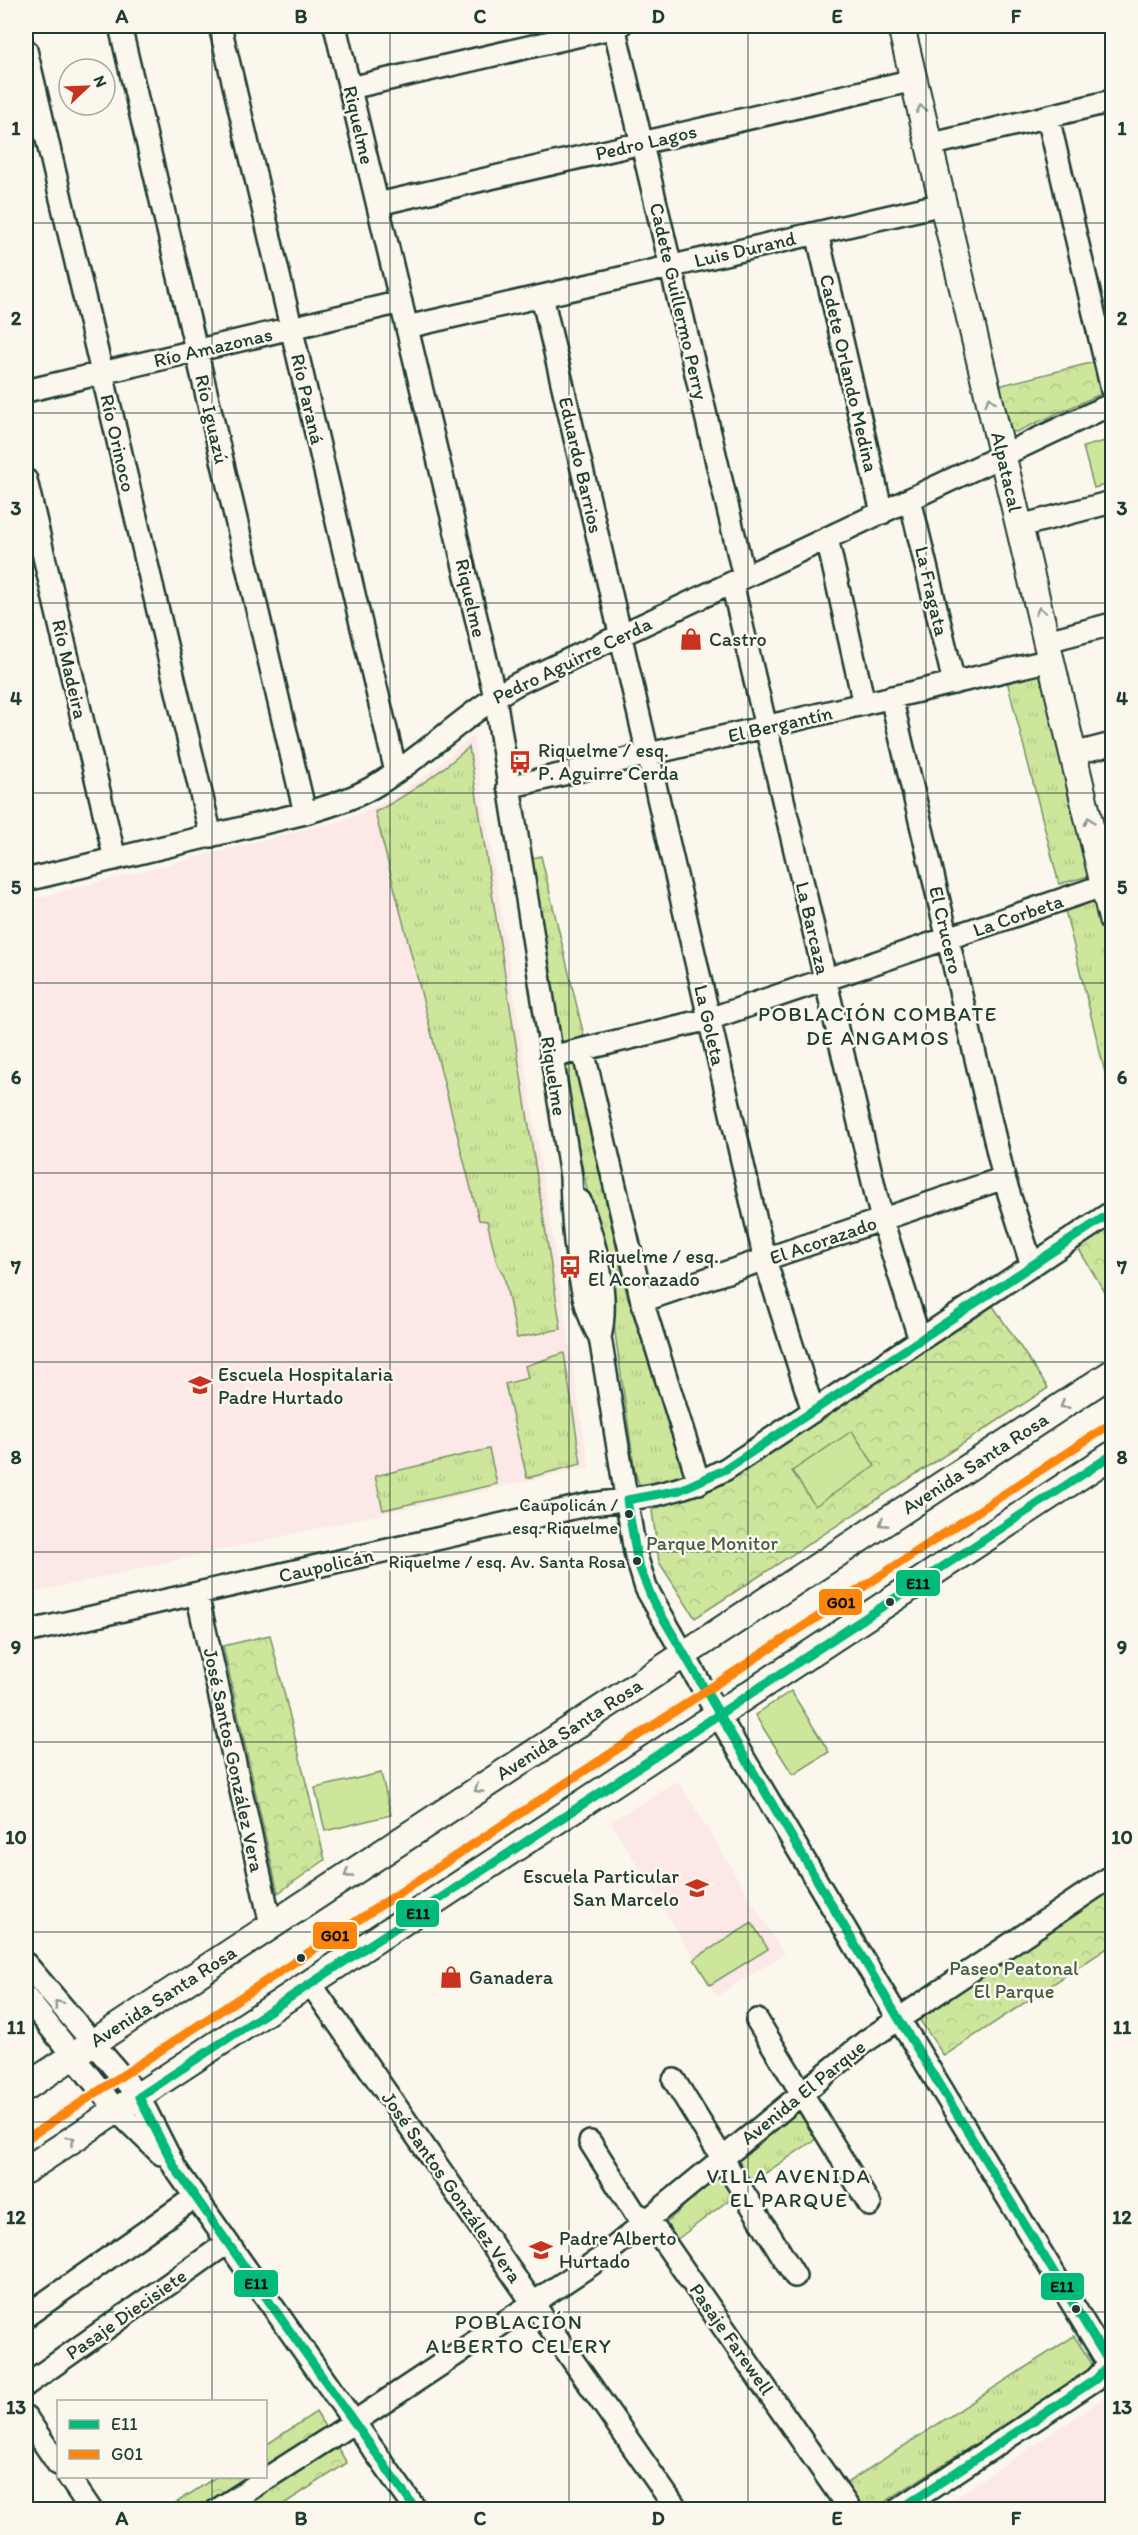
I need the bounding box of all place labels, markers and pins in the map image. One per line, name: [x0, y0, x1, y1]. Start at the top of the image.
shop icon: Castro: [678, 626, 704, 652]
place label: Castro: [709, 627, 767, 651]
place label: Riquelme / esq. P. Aguirre Cerda: [538, 738, 679, 785]
bus stop icon: Riquelme / esq. P. Aguirre Cerda: [507, 749, 533, 775]
place label: Riquelme / esq. El Acorazado: [588, 1244, 719, 1291]
bus stop icon: Riquelme / esq. El Acorazado: [557, 1254, 583, 1280]
place label: Escuela Hospitalaria Padre Hurtado: [218, 1362, 394, 1409]
school or university icon: Escuela Hospitalaria Padre Hurtado: [187, 1372, 213, 1398]
place label: Caupolicán / esq. Riquelme: [512, 1494, 618, 1539]
marker: Caupolicán / esq. Riquelme: [623, 1508, 635, 1520]
place label: Riquelme / esq. Av. Santa Rosa: [389, 1551, 627, 1573]
marker: Riquelme / esq. Av. Santa Rosa: [631, 1555, 643, 1567]
unlabelled marker: [884, 1596, 896, 1608]
place label: Escuela Particular San Marcelo: [523, 1864, 679, 1911]
school or university icon: Escuela Particular San Marcelo: [684, 1875, 710, 1901]
unlabelled marker: [295, 1952, 307, 1964]
shop icon: Ganadera: [438, 1964, 464, 1990]
place label: Ganadera: [469, 1965, 554, 1989]
place label: Padre Alberto Hurtado: [559, 2226, 677, 2273]
school or university icon: Padre Alberto Hurtado: [528, 2237, 554, 2263]
unlabelled marker: [1070, 2303, 1082, 2315]

